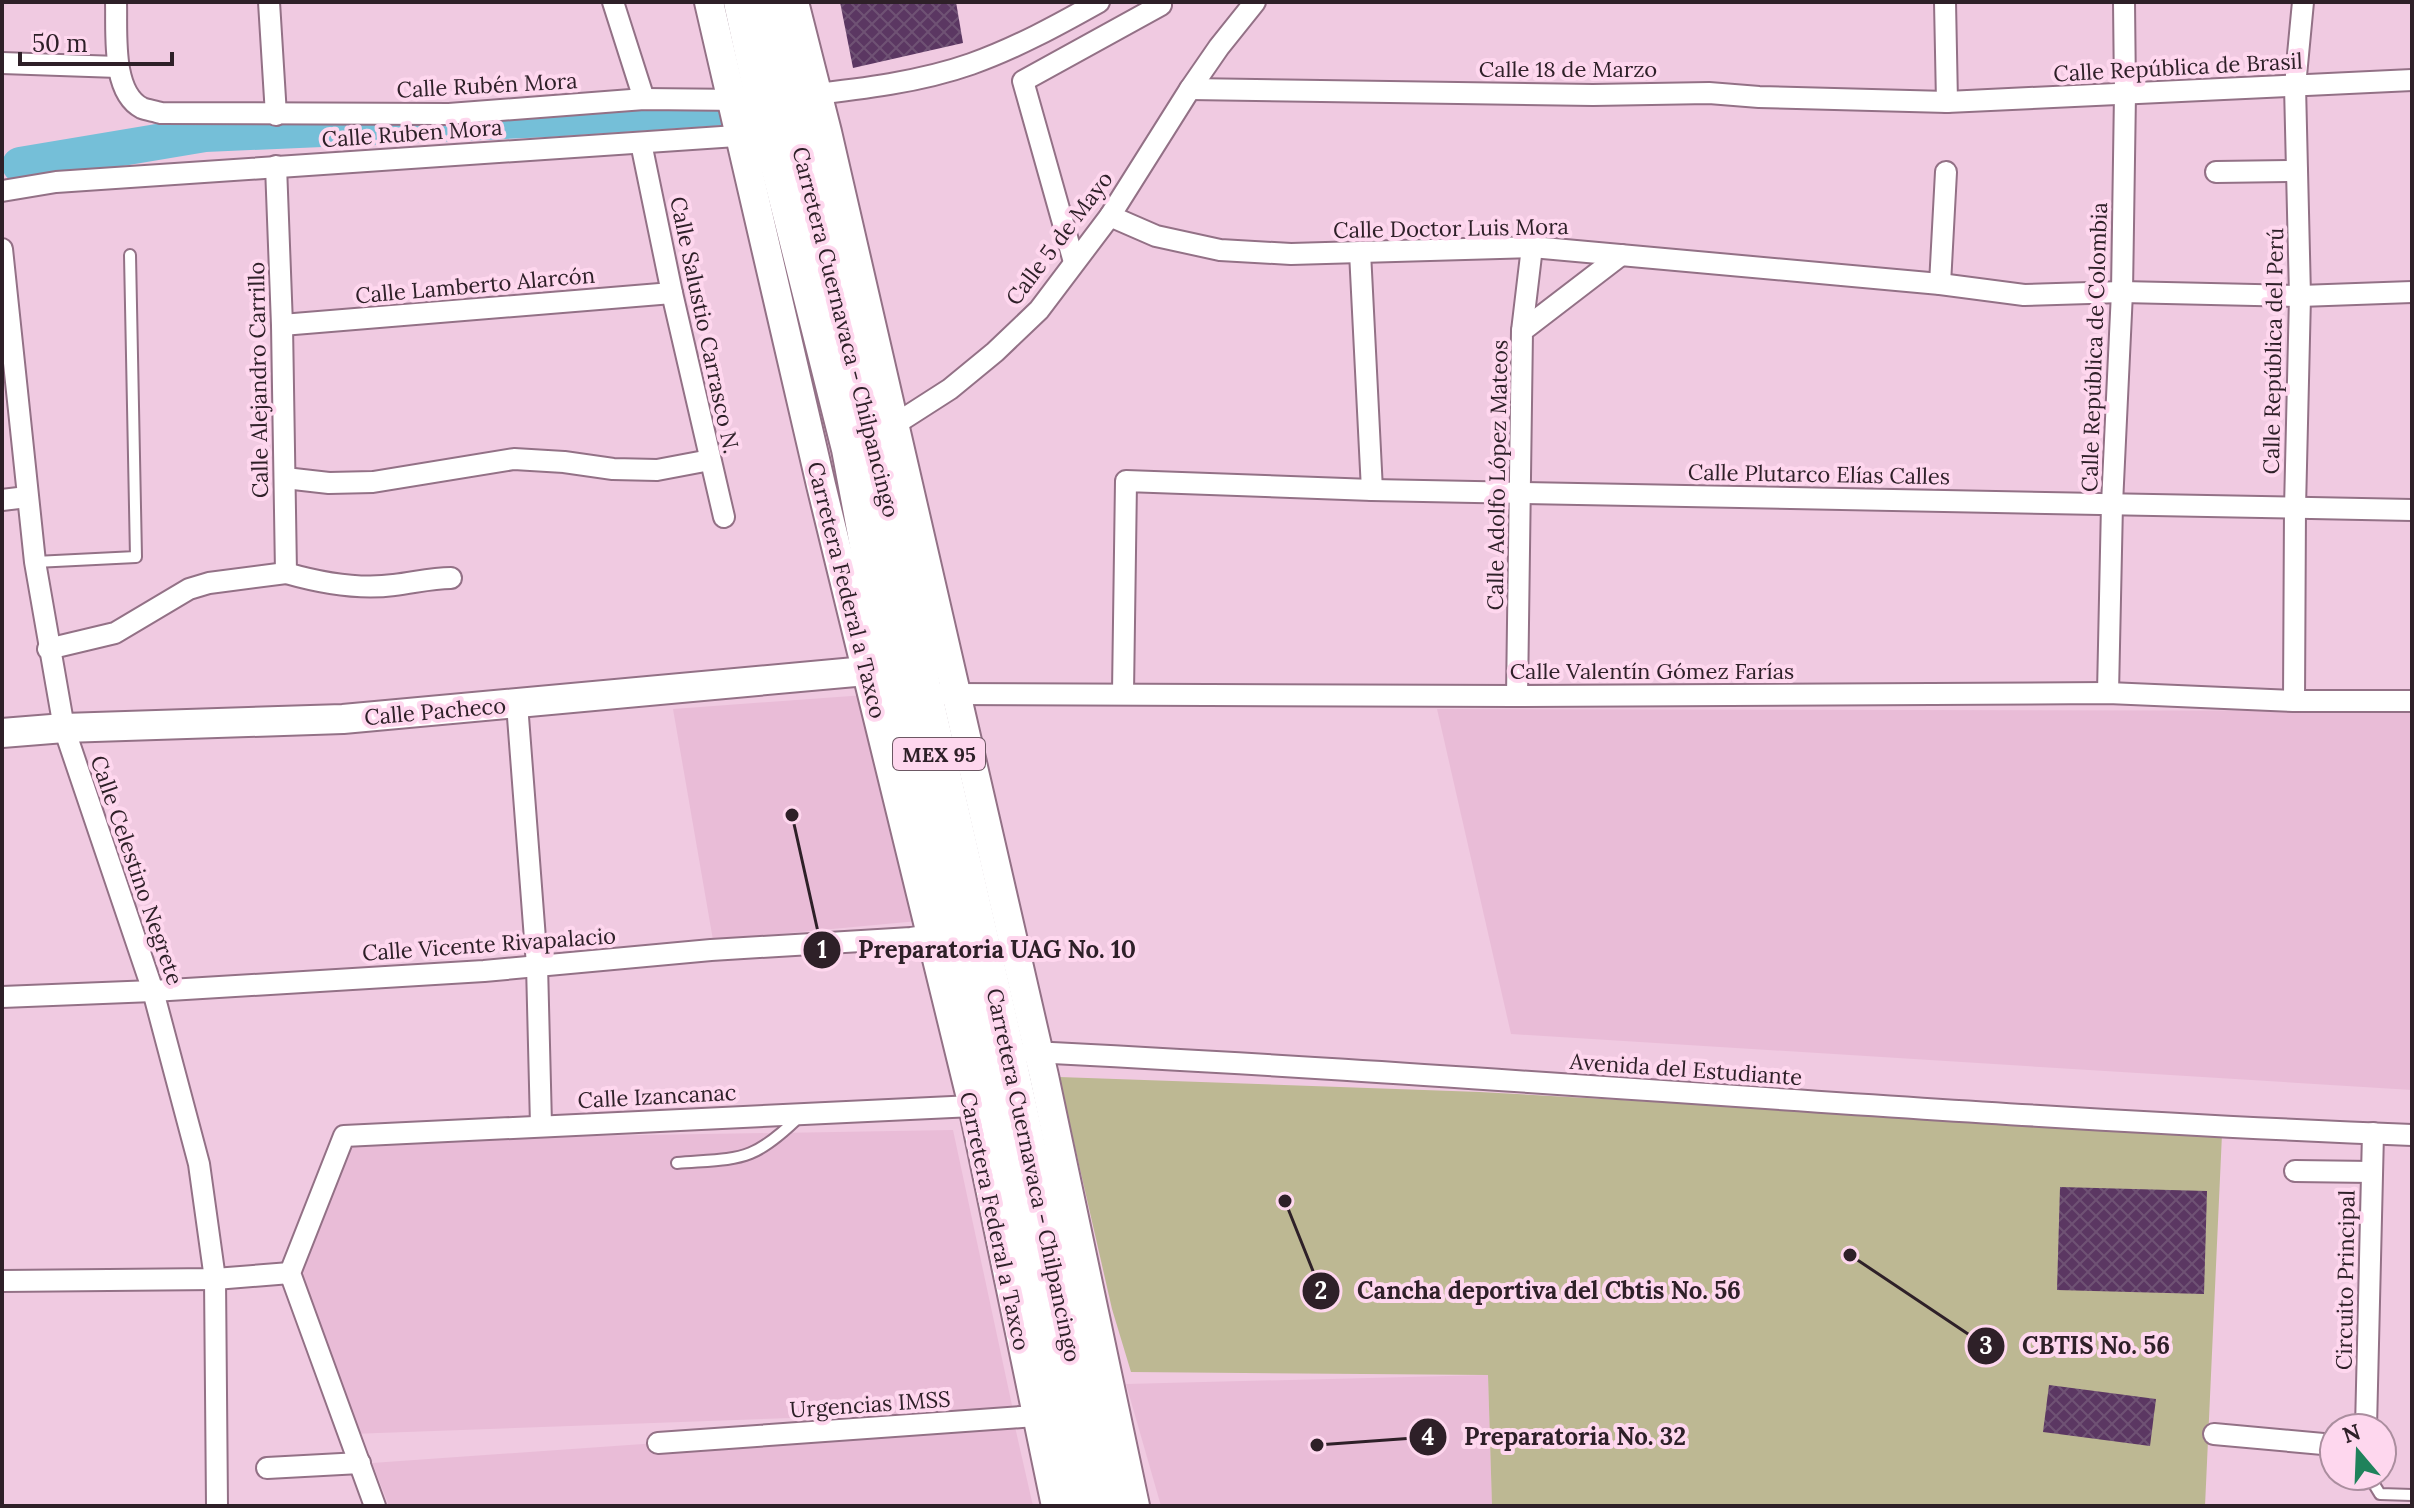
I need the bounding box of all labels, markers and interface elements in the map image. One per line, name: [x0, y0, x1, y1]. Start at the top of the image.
scale bar: [20, 16, 172, 66]
text: 50 m: [32, 28, 88, 59]
street label: Calle República de Brasil: [2053, 46, 2303, 88]
street label: Calle 18 de Marzo: [1479, 55, 1657, 83]
street label: Calle Rubén Mora: [396, 66, 578, 104]
street label: Calle Ruben Mora: [321, 113, 503, 153]
street label: Carretera Cuernavaca - Chilpancingo: [786, 144, 906, 520]
street label: Calle 5 de Mayo: [999, 165, 1119, 311]
street label: Calle Salustio Carrasco N.: [664, 194, 746, 456]
street label: Calle República de Colombia: [2075, 202, 2113, 492]
street label: Calle Doctor Luis Mora: [1333, 212, 1569, 244]
street label: Calle República del Perú: [2257, 227, 2289, 475]
street label: Calle Lamberto Alarcón: [354, 261, 596, 309]
street label: Calle Alejandro Carrillo: [242, 262, 274, 498]
street label: Calle Adolfo López Mateos: [1481, 339, 1513, 611]
street label: Calle Plutarco Elías Calles: [1688, 458, 1950, 490]
street label: Carretera Federal a Taxco: [802, 459, 892, 721]
street label: Calle Valentín Gómez Farías: [1510, 657, 1794, 685]
street label: Calle Pacheco: [363, 691, 507, 731]
road number: MEX 95: [893, 738, 985, 770]
street label: Calle Celestino Negrete: [85, 752, 189, 988]
street label: Calle Vicente Rivapalacio: [361, 921, 617, 967]
callout: Preparatoria UAG No. 10: [802, 926, 1152, 974]
text: 1: [817, 934, 827, 965]
text: Preparatoria UAG No. 10: [858, 934, 1136, 965]
street label: Carretera Cuernavaca - Chilpancingo: [981, 986, 1087, 1364]
street label: Avenida del Estudiante: [1568, 1047, 1803, 1091]
street label: Calle Izancanac: [577, 1078, 737, 1114]
street label: Carretera Federal a Taxco: [954, 1089, 1036, 1353]
street label: Circuito Principal: [2329, 1190, 2361, 1370]
callout: Cancha deportiva del Cbtis No. 56: [1301, 1267, 1757, 1315]
text: 2: [1315, 1275, 1327, 1306]
text: Cancha deportiva del Cbtis No. 56: [1357, 1275, 1741, 1306]
callout: CBTIS No. 56: [1966, 1322, 2186, 1370]
text: 3: [1979, 1330, 1993, 1361]
text: CBTIS No. 56: [2022, 1330, 2170, 1361]
street label: Urgencias IMSS: [789, 1384, 951, 1424]
north arrow: [2318, 1412, 2398, 1492]
callout: Preparatoria No. 32: [1408, 1413, 1702, 1461]
text: N: [2339, 1417, 2364, 1449]
text: 4: [1421, 1421, 1435, 1452]
text: Preparatoria No. 32: [1464, 1421, 1686, 1452]

